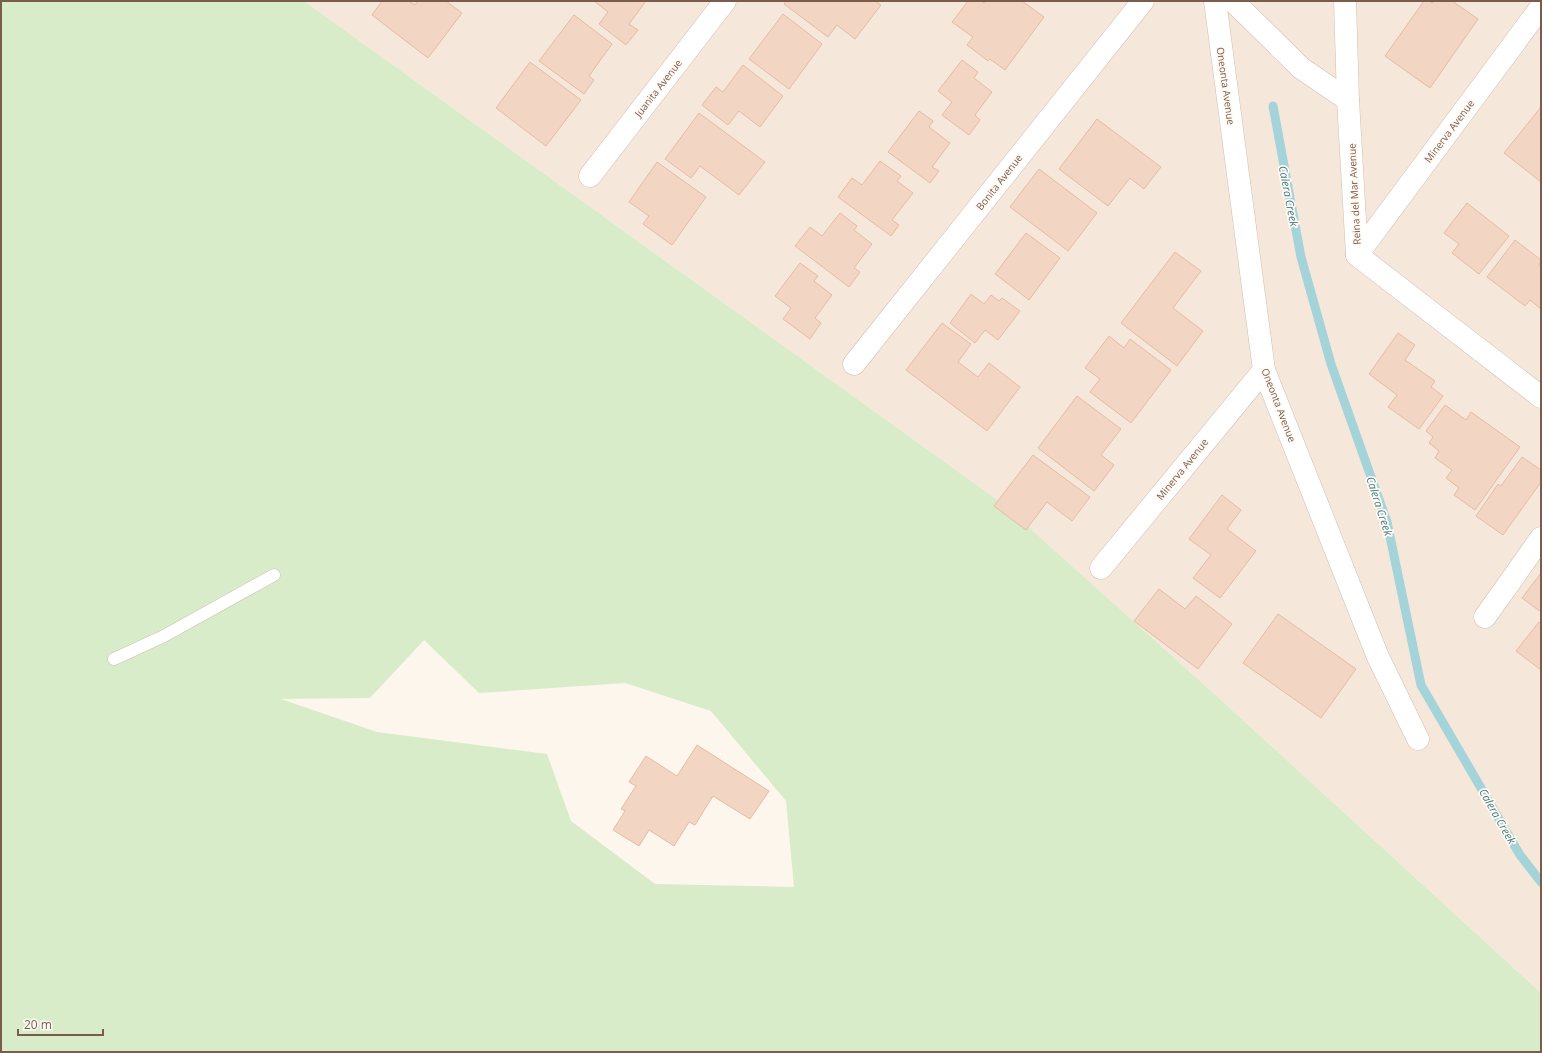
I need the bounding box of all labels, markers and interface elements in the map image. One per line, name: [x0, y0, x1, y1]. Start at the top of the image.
street label: Oneonta Avenue: [1214, 46, 1238, 126]
street label: Juanita Avenue: [630, 56, 685, 121]
street label: Minerva Avenue: [1421, 96, 1477, 165]
street label: Reina del Mar Avenue: [1344, 143, 1364, 245]
street label: Bonita Avenue: [973, 151, 1026, 213]
water label: Calera Creek: [1276, 164, 1302, 228]
street label: Oneonta Avenue: [1258, 366, 1300, 444]
street label: Minerva Avenue: [1153, 435, 1211, 503]
water label: Calera Creek: [1363, 474, 1397, 538]
water label: Calera Creek: [1476, 786, 1520, 847]
scale bar: [18, 1011, 103, 1037]
text: 20 m: [24, 1016, 52, 1033]

